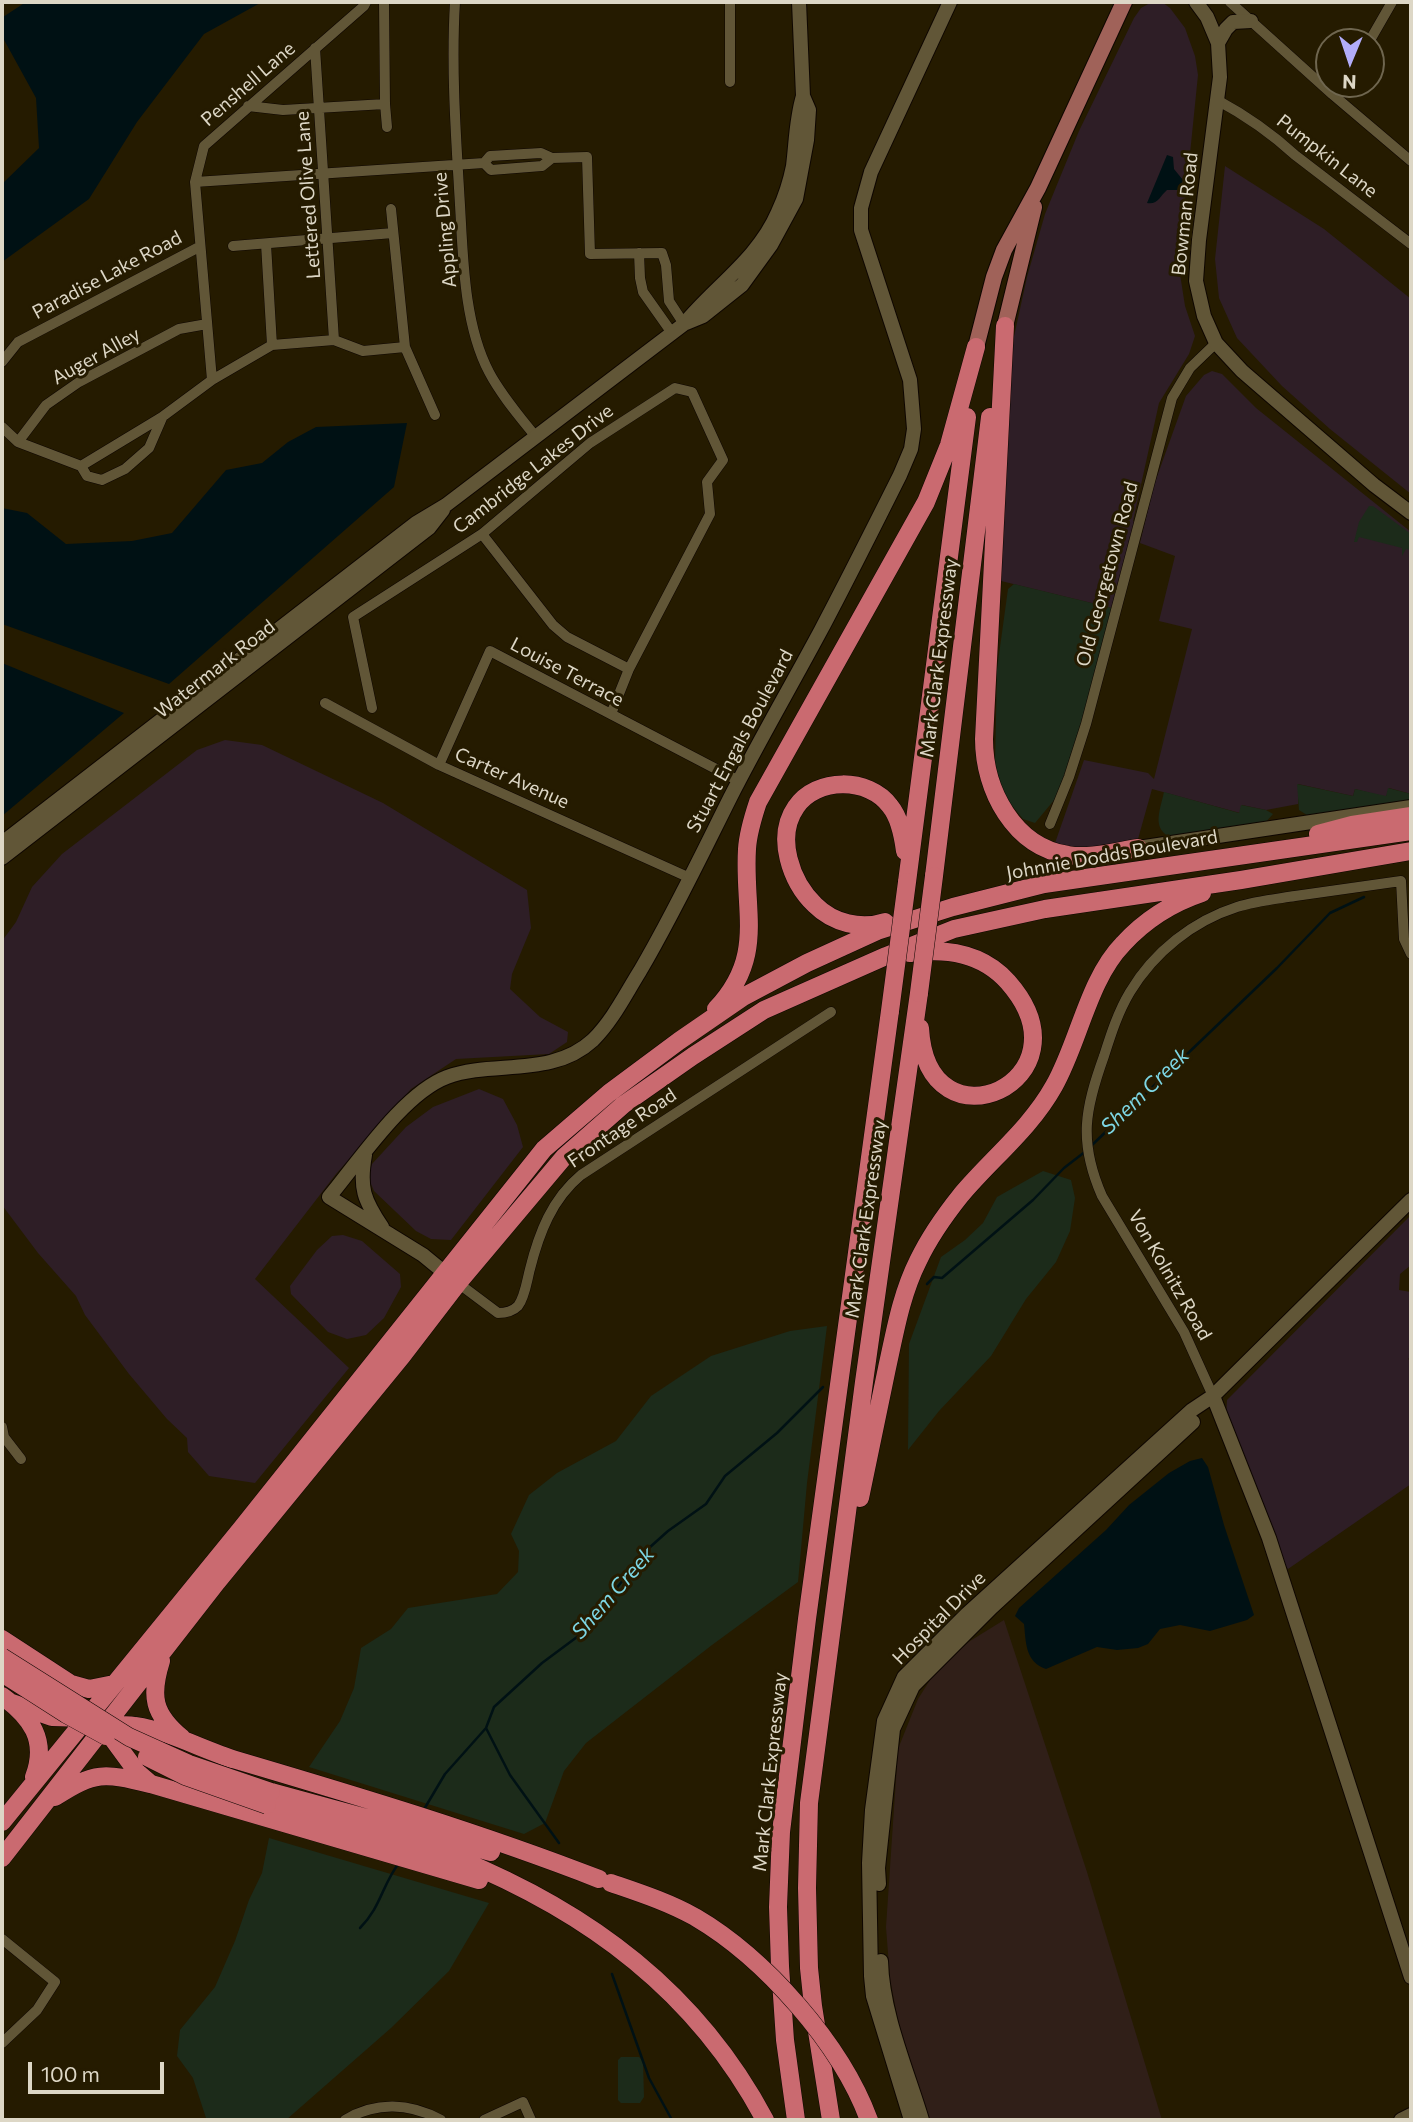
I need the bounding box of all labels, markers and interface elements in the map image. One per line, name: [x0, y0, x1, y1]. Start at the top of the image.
north arrow: [1315, 28, 1385, 98]
street label: Penshell Lane: [196, 37, 300, 131]
text: N: [1342, 71, 1357, 94]
street label: Lettered Olive Lane: [291, 110, 325, 280]
street label: Pumpkin Lane: [1272, 110, 1382, 202]
street label: Bowman Road: [1167, 151, 1203, 277]
street label: Appling Drive: [429, 171, 461, 289]
street label: Paradise Lake Road: [28, 226, 186, 324]
street label: Auger Alley: [48, 322, 144, 390]
street label: Cambridge Lakes Drive: [448, 399, 618, 539]
street label: Old Georgetown Road: [1071, 479, 1143, 669]
street label: Mark Clark Expressway: [915, 557, 963, 759]
street label: Watermark Road: [150, 615, 280, 723]
street label: Louise Terrace: [506, 633, 628, 711]
street label: Stuart Engals Boulevard: [682, 645, 798, 837]
street label: Carter Avenue: [451, 743, 573, 813]
street label: Johnnie Dodds Boulevard: [1005, 825, 1219, 885]
water label: Shem Creek: [1095, 1042, 1195, 1140]
street label: Frontage Road: [563, 1083, 681, 1173]
street label: Mark Clark Expressway: [841, 1118, 891, 1320]
street label: Von Kolnitz Road: [1123, 1206, 1217, 1344]
water label: Shem Creek: [566, 1542, 660, 1644]
street label: Hospital Drive: [888, 1567, 990, 1669]
street label: Mark Clark Expressway: [748, 1671, 792, 1873]
scale bar: [32, 2048, 168, 2092]
text: 100 m: [41, 2061, 100, 2086]

